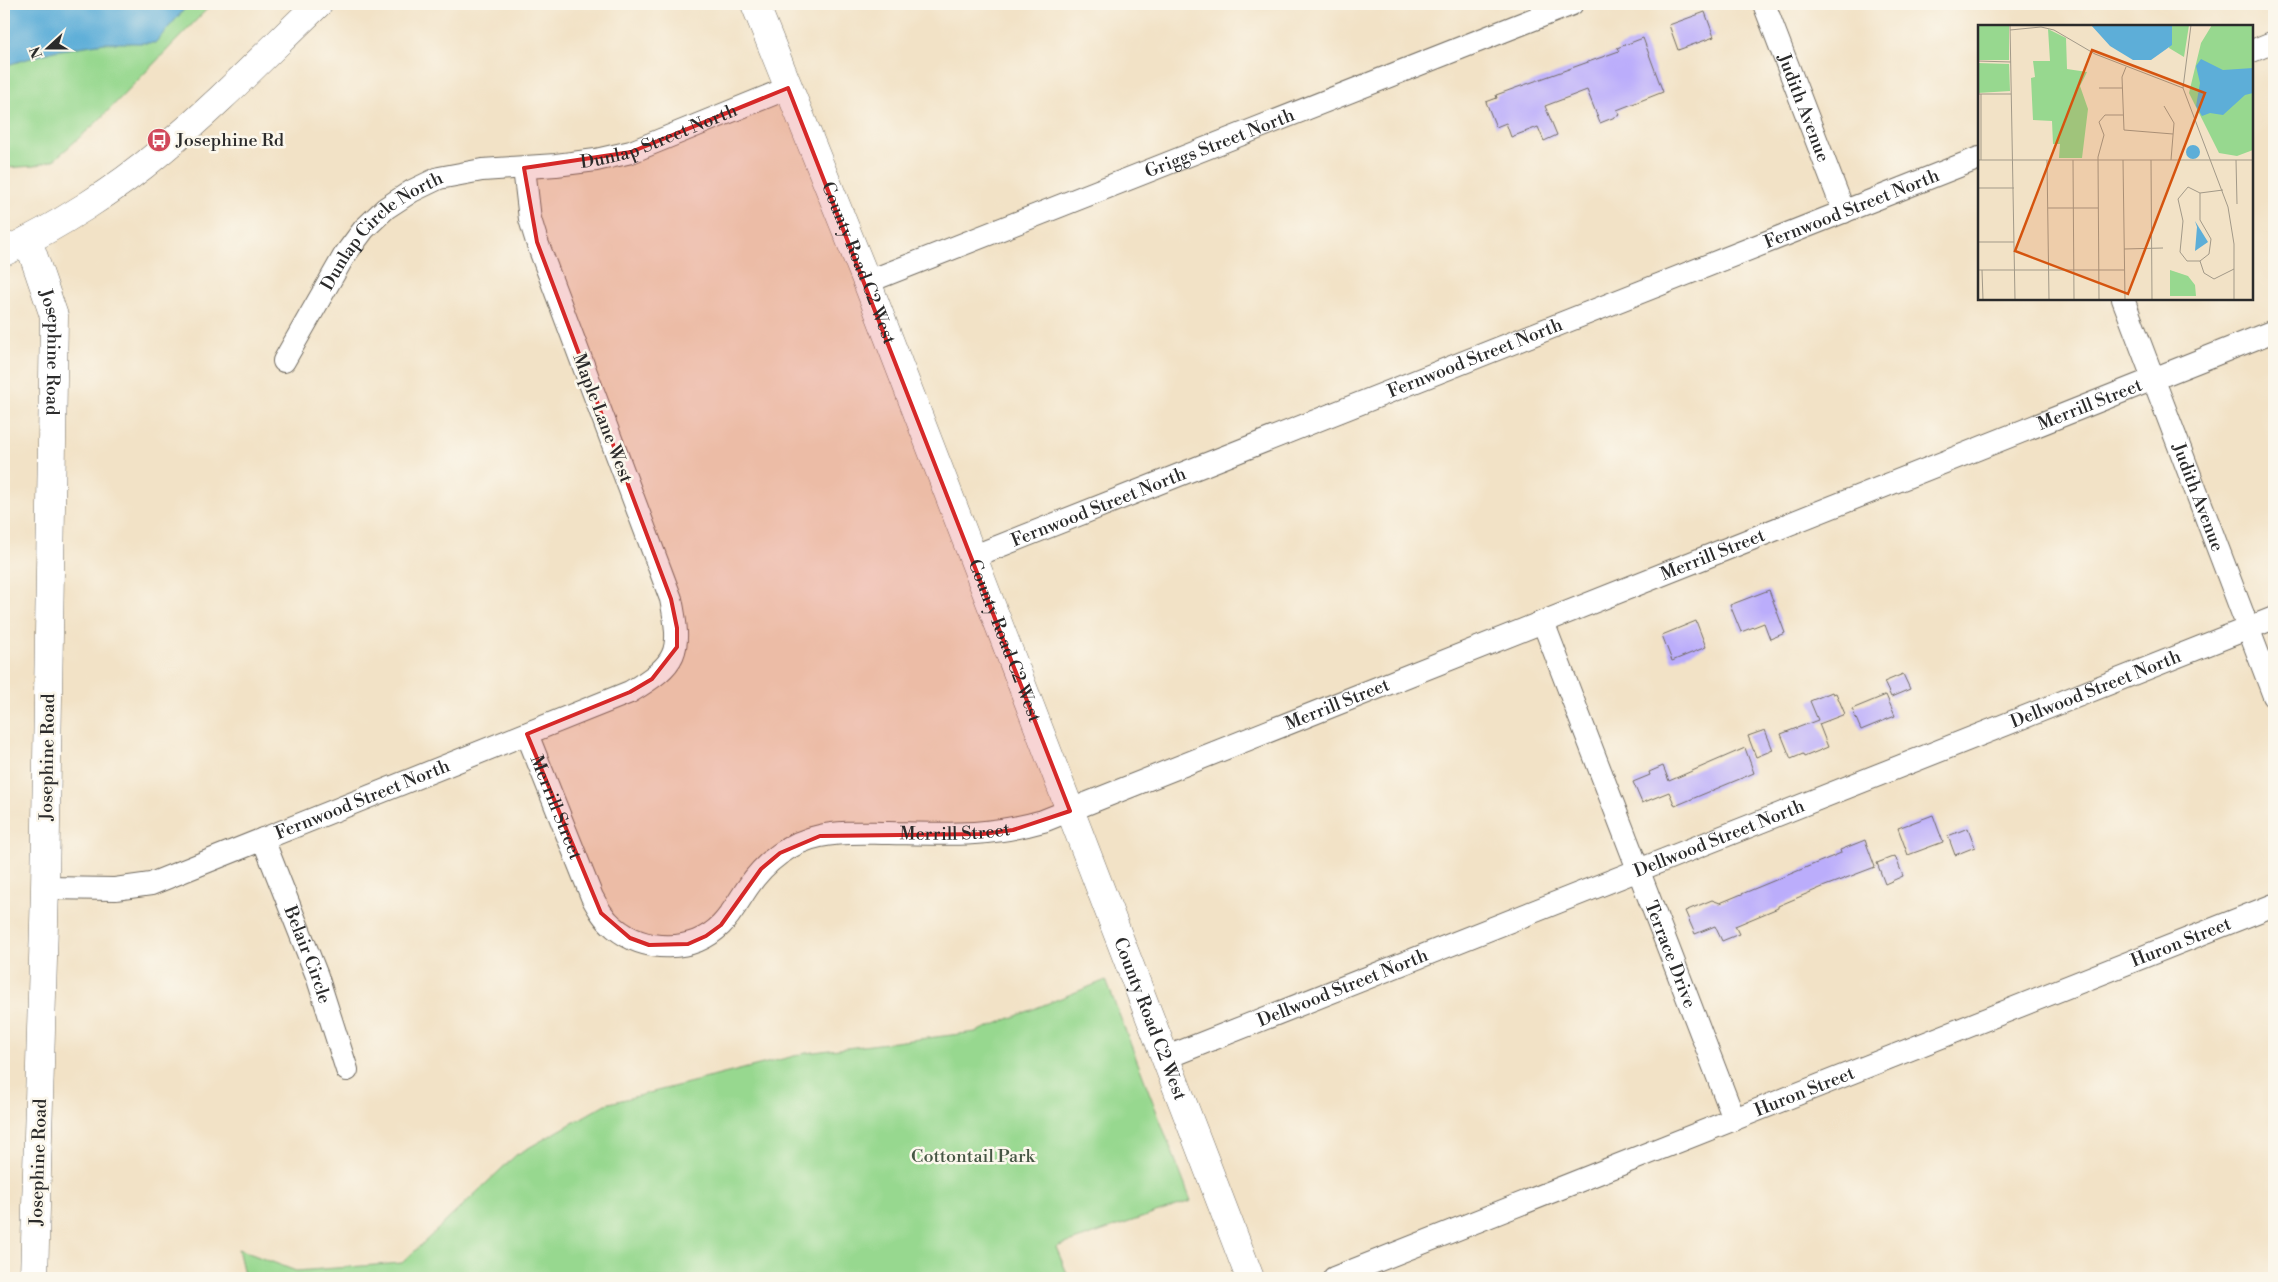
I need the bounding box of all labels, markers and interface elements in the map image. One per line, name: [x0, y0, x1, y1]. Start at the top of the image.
north arrow: [22, 22, 72, 72]
inset map: [1978, 25, 2253, 300]
text: N: [26, 44, 47, 61]
street label: Judith Avenue: [1772, 49, 1835, 165]
street label: Dunlap Street North: [579, 99, 741, 174]
street label: Griggs Street North: [1141, 103, 1298, 183]
bus stop icon: Josephine Rd: [146, 127, 172, 153]
place label: Josephine Rd: [175, 129, 285, 152]
street label: Fernwood Street North: [1761, 164, 1943, 254]
street label: Dunlap Circle North: [316, 167, 447, 295]
street label: County Road C2 West: [816, 179, 901, 348]
street label: Josephine Road: [33, 285, 65, 416]
street label: Fernwood Street North: [1384, 313, 1566, 403]
street label: Maple Lane West: [567, 350, 638, 487]
street label: Merrill Street: [2034, 373, 2146, 436]
street label: Judith Avenue: [2166, 439, 2229, 555]
street label: Fernwood Street North: [1008, 462, 1190, 552]
street label: Merrill Street: [1657, 524, 1769, 586]
street label: County Road C2 West: [963, 556, 1046, 726]
street label: Dellwood Street North: [2007, 645, 2185, 734]
street label: Merrill Street: [1282, 673, 1394, 735]
street label: Josephine Road: [35, 692, 60, 822]
street label: Merrill Street: [525, 752, 587, 864]
street label: Fernwood Street North: [272, 754, 454, 845]
street label: Dellwood Street North: [1630, 794, 1808, 883]
street label: Merrill Street: [899, 818, 1012, 846]
street label: Terrace Drive: [1639, 898, 1701, 1011]
street label: Belair Circle: [278, 902, 336, 1007]
street label: Huron Street: [2128, 912, 2235, 973]
street label: County Road C2 West: [1108, 934, 1192, 1104]
street label: Dellwood Street North: [1254, 944, 1432, 1032]
street label: Huron Street: [1751, 1061, 1858, 1122]
street label: Josephine Road: [25, 1097, 52, 1227]
park label: Cottontail Park: [911, 1145, 1037, 1168]

